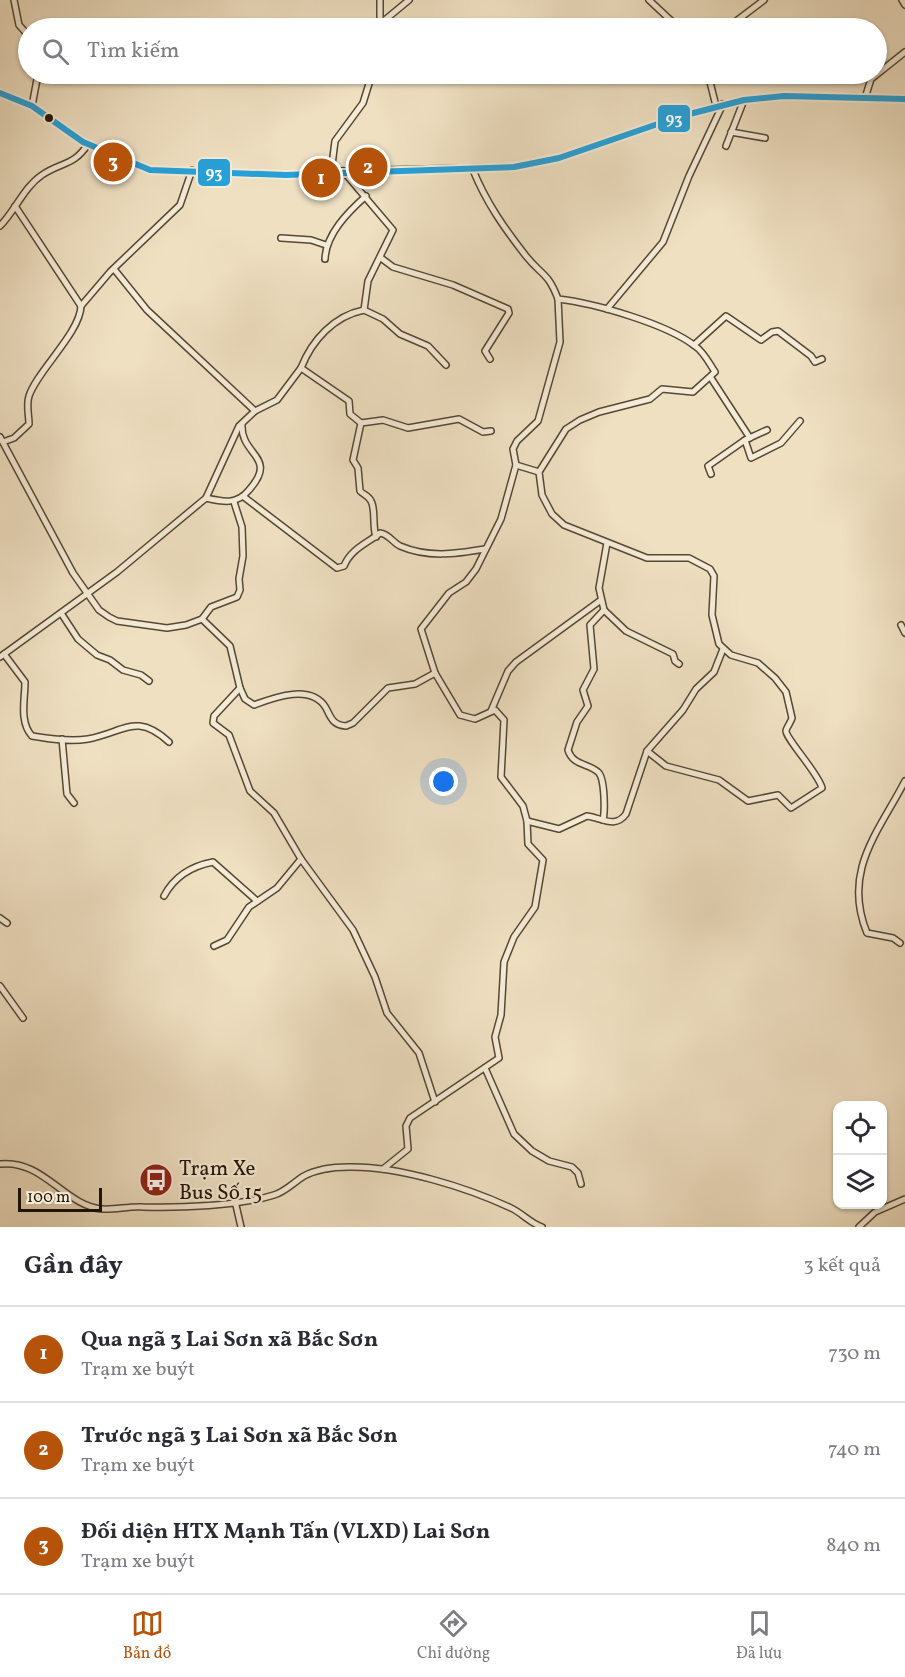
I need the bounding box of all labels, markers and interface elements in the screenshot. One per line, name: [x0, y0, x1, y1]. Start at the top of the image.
search box: [18, 18, 887, 84]
icon: search: [39, 35, 72, 68]
text: Tìm kiếm: [87, 36, 180, 67]
line badge: 93: [657, 104, 691, 133]
text: 93: [666, 109, 682, 131]
unlabelled marker: [43, 112, 55, 124]
pin: 3: [94, 140, 132, 184]
pin: 2: [348, 144, 388, 190]
pin: 1: [302, 156, 340, 201]
line badge: 93: [197, 158, 231, 187]
text: 93: [206, 163, 222, 185]
your location: [429, 767, 458, 796]
map controls: [833, 1101, 887, 1209]
button: locate: [833, 1101, 887, 1155]
place label: Trạm Xe Bus Số 15: [179, 1155, 262, 1208]
button: layers: [833, 1155, 887, 1209]
bus stop icon: Trạm Xe Bus Số 15: [138, 1162, 174, 1198]
scale bar: [18, 1185, 102, 1212]
text: 100 m: [27, 1187, 70, 1209]
text: Gần đây: [24, 1248, 123, 1284]
text: 3 kết quả: [803, 1252, 881, 1280]
text: Qua ngã 3 Lai Sơn xã Bắc Sơn: [81, 1325, 378, 1356]
text: 1: [39, 1340, 48, 1368]
text: 730 m: [828, 1340, 881, 1368]
text: Trạm xe buýt: [81, 1356, 195, 1384]
text: Trước ngã 3 Lai Sơn xã Bắc Sơn: [81, 1421, 398, 1452]
text: 2: [38, 1436, 49, 1464]
text: 740 m: [828, 1436, 881, 1464]
text: Trạm xe buýt: [81, 1452, 195, 1480]
text: Đối diện HTX Mạnh Tấn (VLXD) Lai Sơn: [81, 1517, 490, 1548]
text: 3: [38, 1532, 49, 1560]
text: 840 m: [826, 1532, 881, 1560]
text: Trạm xe buýt: [81, 1548, 195, 1576]
tab: Bản đồ: [123, 1607, 171, 1665]
tab: Chỉ đường: [417, 1607, 490, 1665]
tab: Đã lưu: [736, 1607, 782, 1665]

